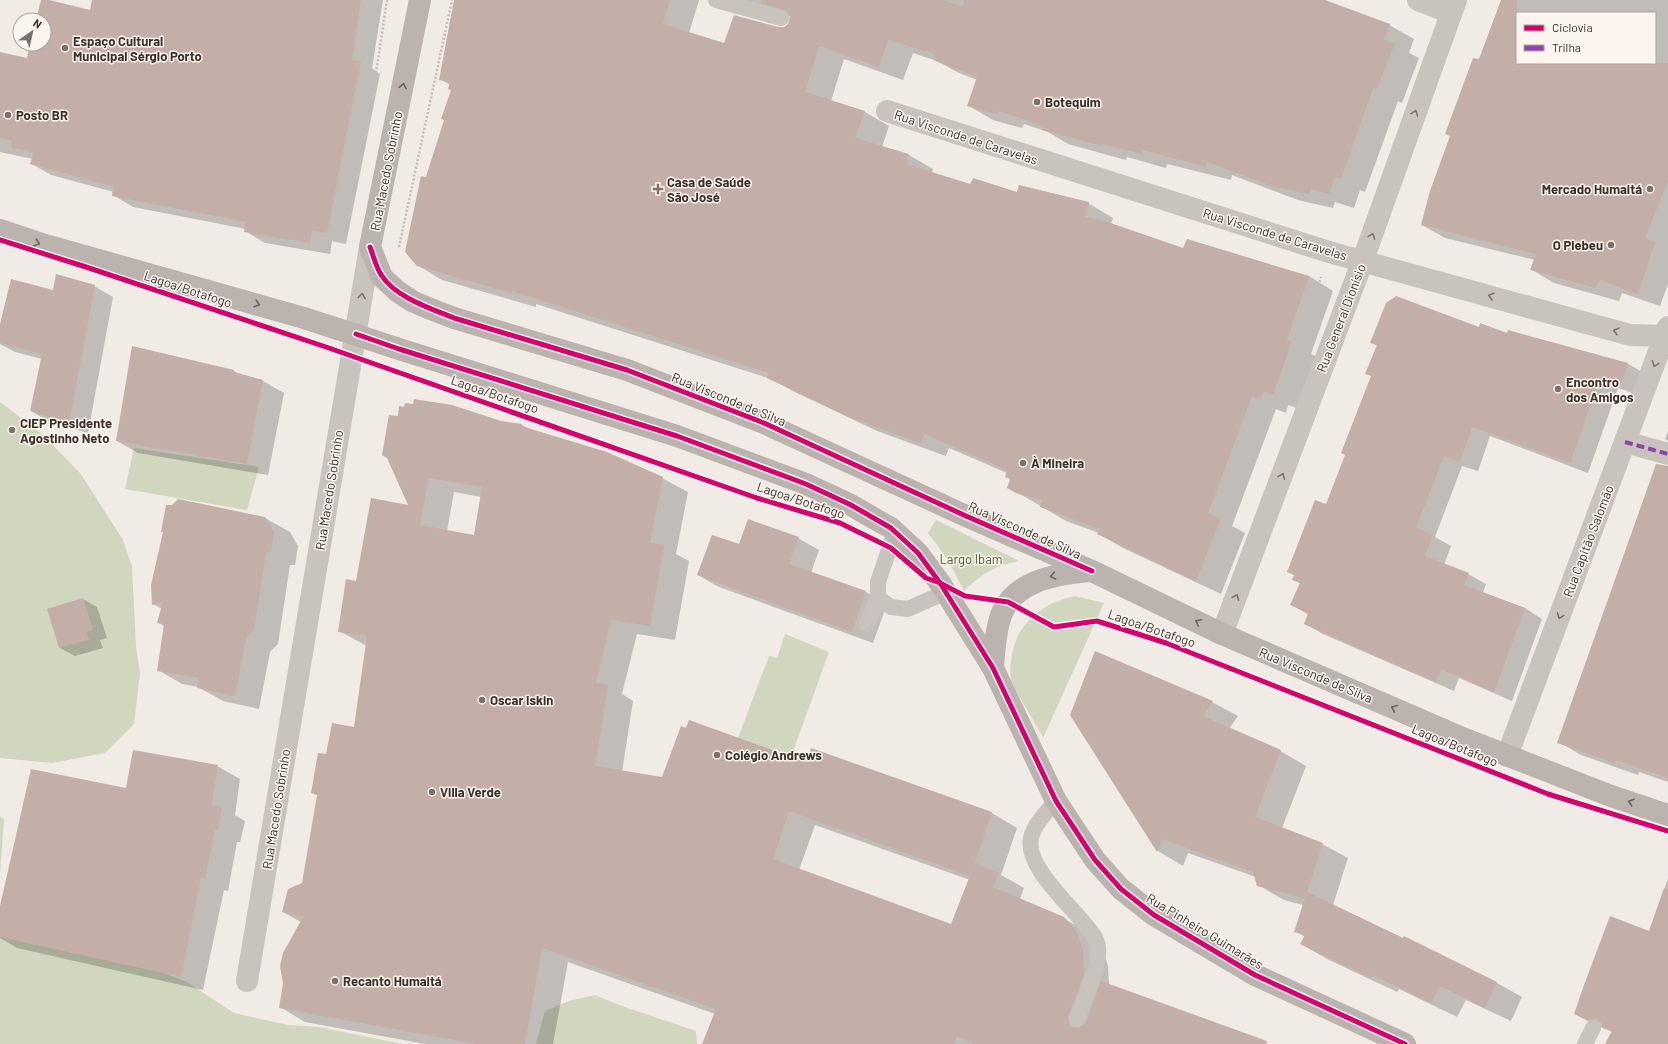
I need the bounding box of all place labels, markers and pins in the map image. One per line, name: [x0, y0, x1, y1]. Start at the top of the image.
place label: Espaço Cultural Municipal Sérgio Porto: [73, 33, 202, 64]
marker: Espaço Cultural Municipal Sérgio Porto: [60, 43, 70, 53]
place label: Botequim: [1045, 94, 1101, 110]
marker: Botequim: [1032, 97, 1042, 107]
place label: Posto BR: [16, 107, 68, 123]
marker: Posto BR: [3, 110, 13, 120]
place label: Casa de Saúde São José: [667, 174, 751, 205]
place label: Mercado Humaitá: [1542, 181, 1642, 197]
marker: Casa de Saúde São José: [652, 183, 664, 195]
marker: Mercado Humaitá: [1645, 184, 1655, 194]
place label: O Plebeu: [1553, 237, 1603, 253]
marker: O Plebeu: [1606, 240, 1616, 250]
place label: Encontro dos Amigos: [1566, 374, 1634, 405]
marker: Encontro dos Amigos: [1553, 384, 1563, 394]
place label: CIEP Presidente Agostinho Neto: [20, 415, 112, 446]
marker: CIEP Presidente Agostinho Neto: [7, 425, 17, 435]
place label: À Mineira: [1031, 455, 1084, 471]
marker: À Mineira: [1018, 458, 1028, 468]
place label: Oscar Iskin: [490, 692, 553, 708]
marker: Oscar Iskin: [477, 695, 487, 705]
place label: Colégio Andrews: [725, 747, 822, 763]
marker: Colégio Andrews: [712, 750, 722, 760]
place label: Villa Verde: [440, 784, 501, 800]
marker: Villa Verde: [427, 787, 437, 797]
place label: Recanto Humaitá: [343, 973, 442, 989]
marker: Recanto Humaitá: [330, 976, 340, 986]

